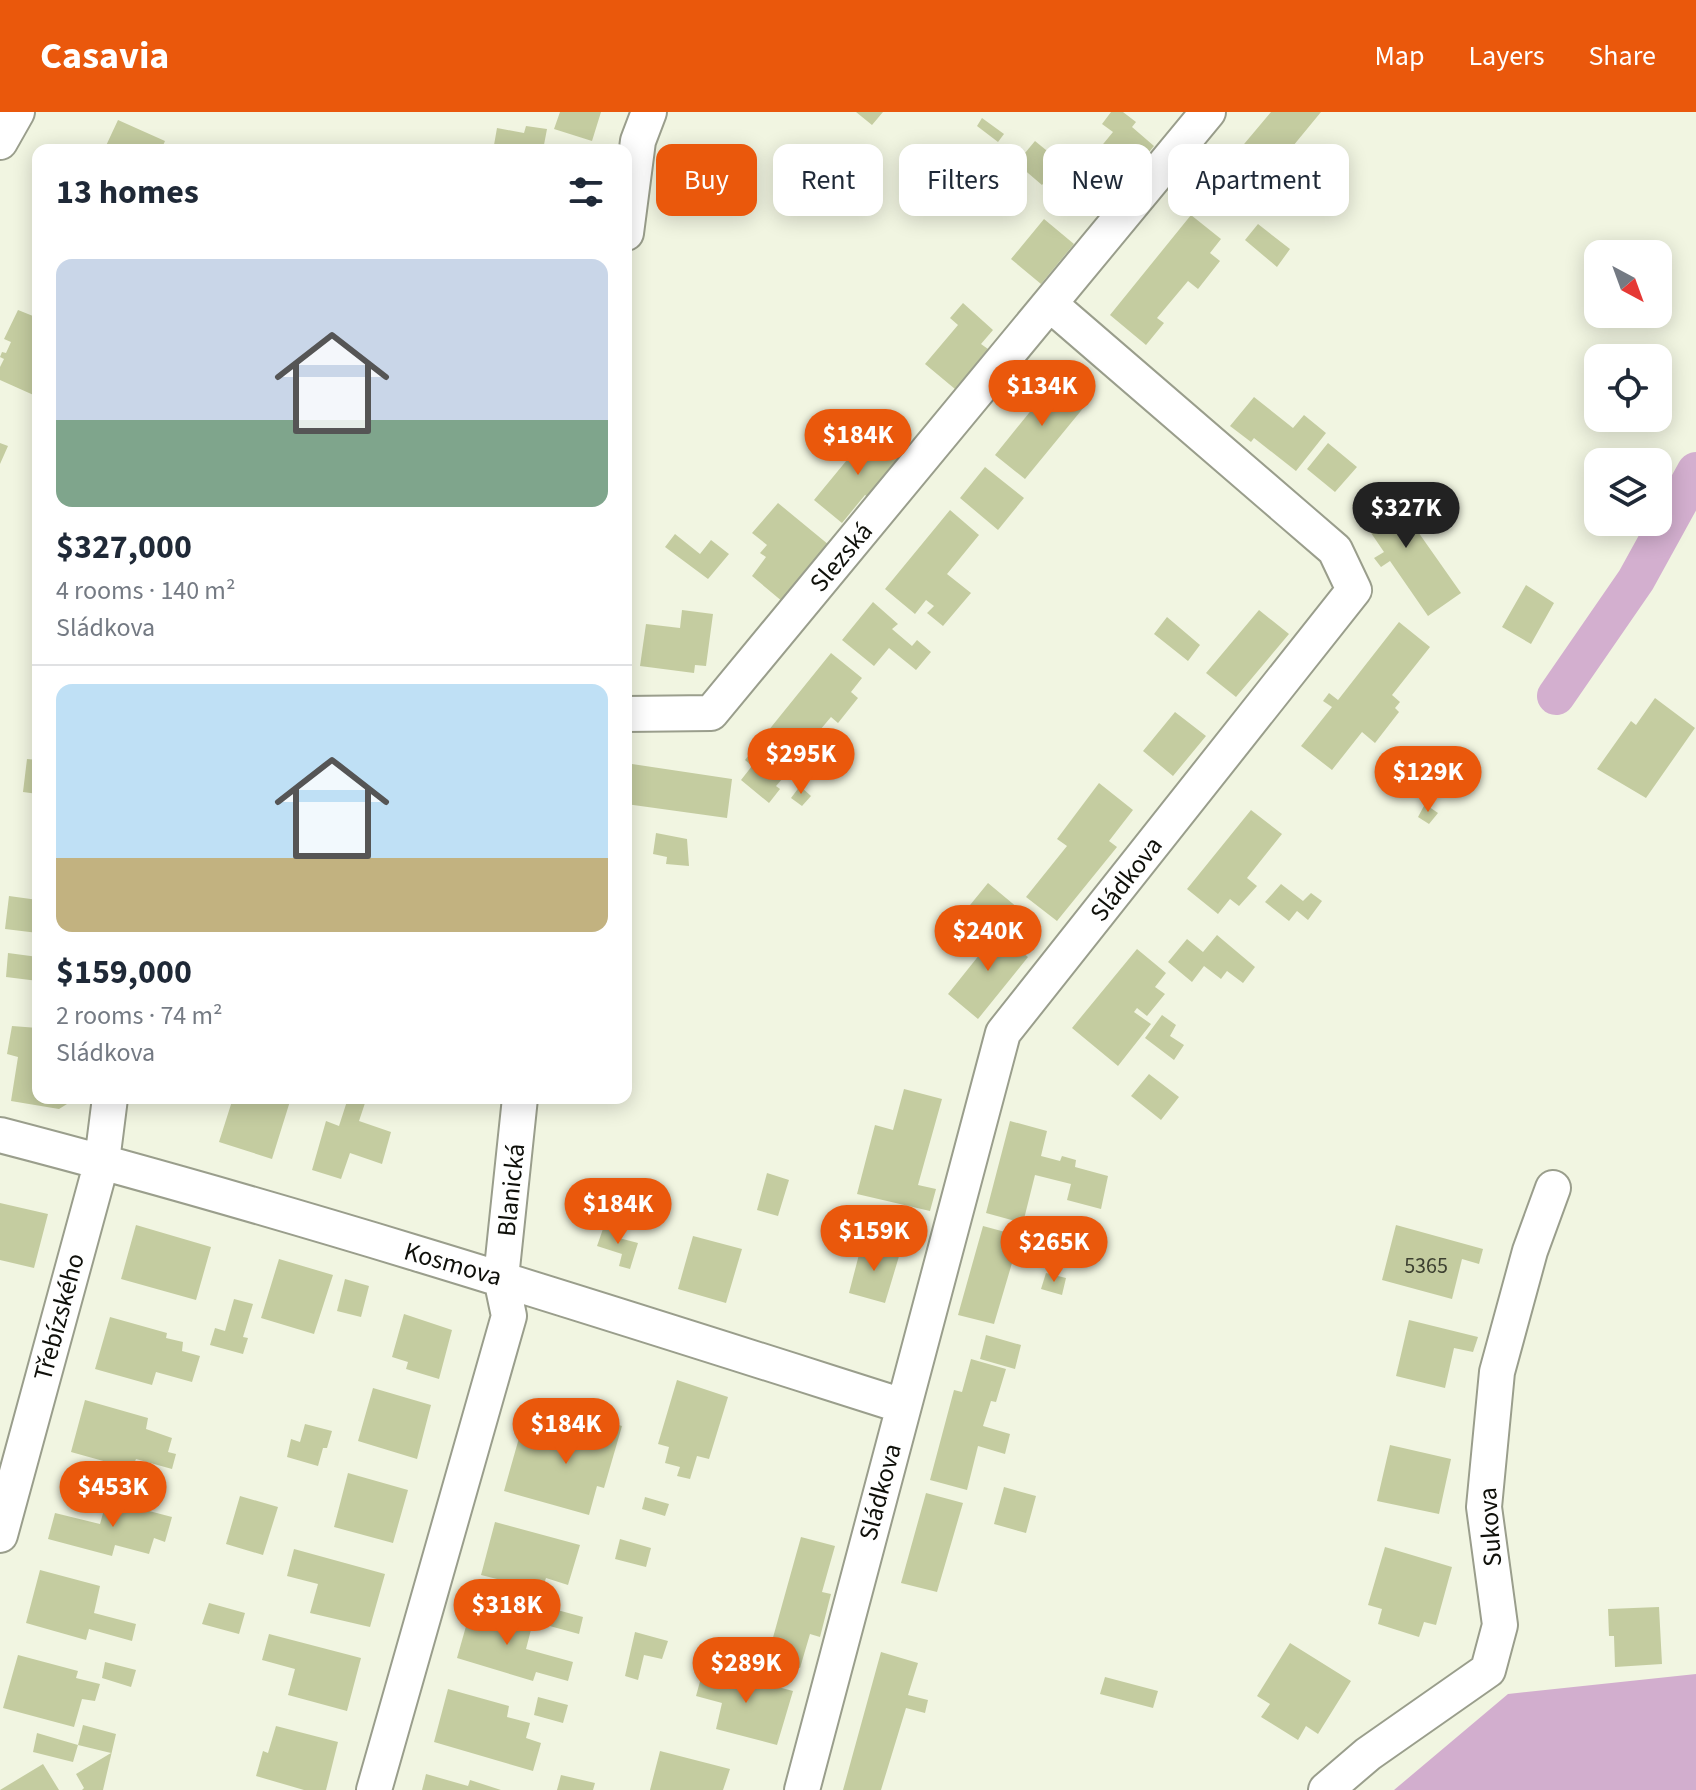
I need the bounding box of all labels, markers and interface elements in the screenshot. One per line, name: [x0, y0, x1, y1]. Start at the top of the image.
text: Casavia: [40, 29, 169, 83]
text: Map: [1374, 36, 1424, 76]
text: Layers: [1468, 36, 1544, 76]
text: Share: [1588, 36, 1656, 76]
chip: Buy: [656, 144, 757, 216]
chip: Rent: [773, 144, 883, 216]
chip: Filters: [899, 144, 1027, 216]
chip: New: [1043, 144, 1152, 216]
chip: Apartment: [1168, 144, 1349, 216]
text: 13 homes: [56, 168, 199, 217]
icon: filters: [564, 170, 608, 214]
north arrow: [1584, 240, 1672, 328]
map controls: [1584, 240, 1672, 536]
icon: home: [260, 311, 404, 455]
button: locate: [1584, 344, 1672, 432]
pin: $134K: [986, 360, 1098, 428]
text: $134K: [1007, 367, 1077, 404]
pin: $184K: [802, 409, 914, 477]
text: $184K: [823, 416, 893, 453]
button: layers: [1584, 448, 1672, 536]
pin: $327K: [1350, 482, 1462, 550]
text: $327K: [1371, 489, 1441, 526]
street label: Slezská: [801, 514, 881, 600]
text: $327,000: [56, 523, 192, 572]
text: 4 rooms · 140 m²: [56, 572, 235, 609]
text: Sládkova: [56, 609, 155, 646]
pin: $295K: [745, 728, 857, 796]
text: $295K: [766, 735, 836, 772]
icon: home: [260, 736, 404, 880]
pin: $129K: [1372, 746, 1484, 814]
text: $129K: [1393, 753, 1463, 790]
street label: Sládkova: [1081, 829, 1171, 929]
pin: $240K: [932, 905, 1044, 973]
text: $240K: [953, 912, 1023, 949]
text: $159,000: [56, 948, 192, 997]
text: 2 rooms · 74 m²: [56, 997, 223, 1034]
text: Sládkova: [56, 1034, 155, 1071]
street label: Blanická: [488, 1142, 534, 1238]
pin: $184K: [562, 1178, 674, 1246]
text: $184K: [583, 1185, 653, 1222]
pin: $159K: [818, 1205, 930, 1273]
text: $159K: [839, 1212, 909, 1249]
pin: $265K: [998, 1216, 1110, 1284]
text: $265K: [1019, 1223, 1089, 1260]
street label: Kosmova: [400, 1232, 506, 1296]
street label: Třebízského: [24, 1249, 94, 1385]
house number: 5365: [1404, 1250, 1448, 1282]
pin: $184K: [510, 1398, 622, 1466]
text: $184K: [531, 1405, 601, 1442]
street label: Sládkova: [849, 1439, 911, 1545]
pin: $453K: [57, 1461, 169, 1529]
text: $453K: [78, 1468, 148, 1505]
street label: Sukova: [1469, 1486, 1511, 1568]
pin: $318K: [451, 1579, 563, 1647]
text: $318K: [472, 1586, 542, 1623]
pin: $289K: [690, 1637, 802, 1705]
text: $289K: [711, 1644, 781, 1681]

